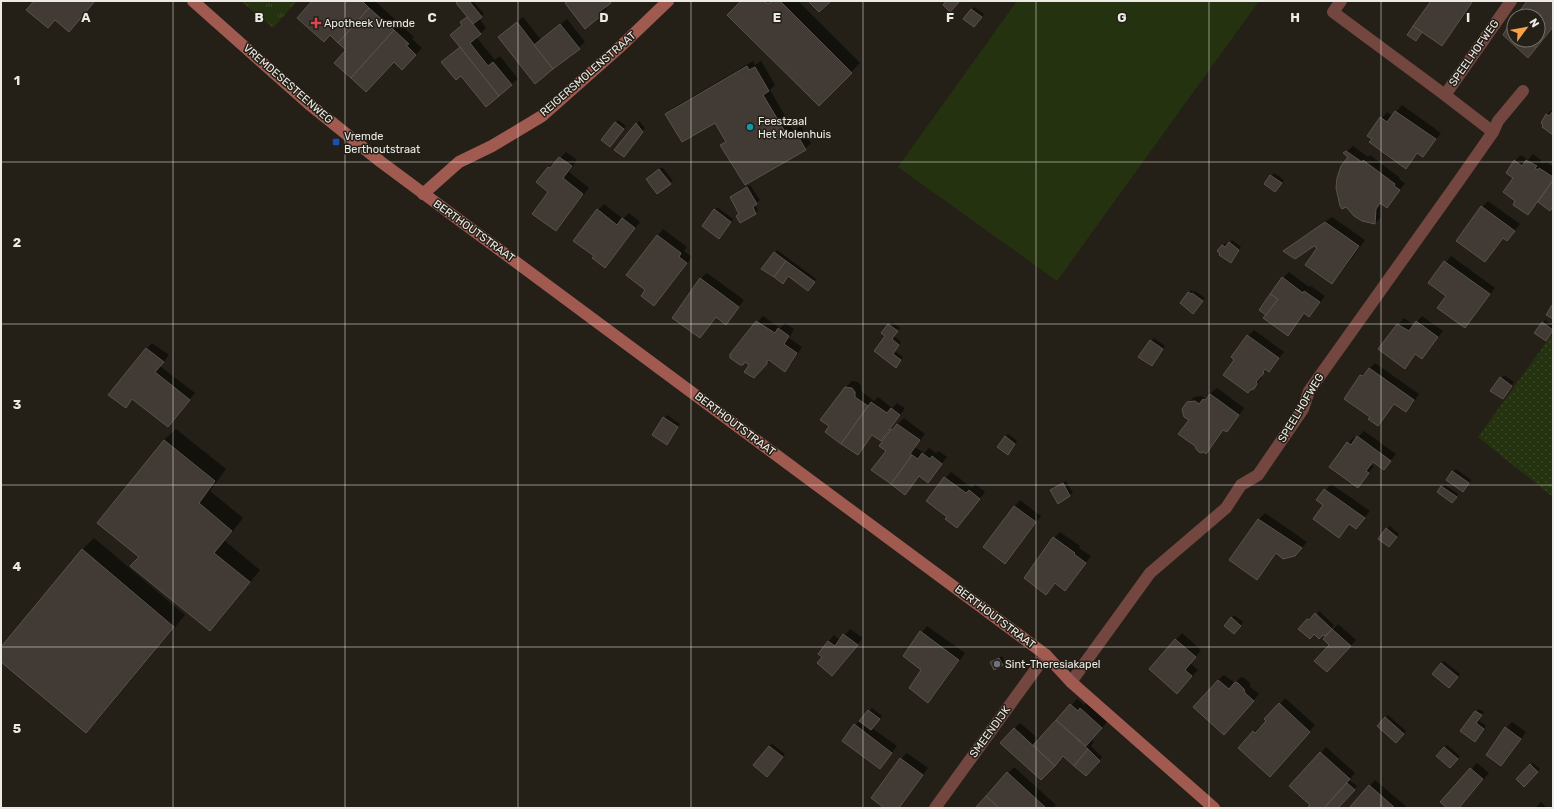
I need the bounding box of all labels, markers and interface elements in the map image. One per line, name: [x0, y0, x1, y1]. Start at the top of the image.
north arrow: [1506, 8, 1546, 48]
text: A: [81, 10, 91, 25]
text: B: [254, 10, 264, 25]
text: C: [427, 10, 437, 25]
text: D: [599, 10, 609, 25]
text: E: [773, 10, 781, 25]
text: F: [946, 10, 954, 25]
text: G: [1117, 10, 1127, 25]
text: H: [1290, 10, 1300, 25]
text: I: [1466, 10, 1470, 25]
text: N: [1526, 16, 1542, 30]
place label: Apotheek Vremde: [324, 17, 415, 30]
street label: SPEELHOFWEG: [1446, 17, 1502, 89]
marker: Apotheek Vremde: [311, 18, 321, 28]
street label: REIGERSMOLENSTRAAT: [538, 29, 639, 119]
street label: VREMDESESTEENWEG: [241, 42, 335, 126]
text: 1: [14, 73, 20, 88]
place label: Feestzaal Het Molenhuis: [758, 115, 832, 141]
marker: Feestzaal Het Molenhuis: [745, 122, 755, 132]
place label: Vremde Berthoutstraat: [344, 130, 421, 156]
marker: Vremde Berthoutstraat: [331, 137, 341, 147]
street label: BERTHOUTSTRAAT: [431, 197, 518, 265]
text: 2: [13, 235, 21, 250]
street label: SPEELHOFWEG: [1275, 371, 1327, 445]
street label: BERTHOUTSTRAAT: [692, 389, 778, 459]
text: 3: [13, 397, 22, 412]
text: 4: [13, 559, 22, 574]
street label: BERTHOUTSTRAAT: [952, 582, 1038, 652]
place label: Sint-Theresiakapel: [1005, 658, 1101, 671]
marker: Sint-Theresiakapel: [992, 659, 1002, 669]
street label: SMEENDIJK: [967, 703, 1013, 760]
text: 5: [13, 721, 21, 736]

